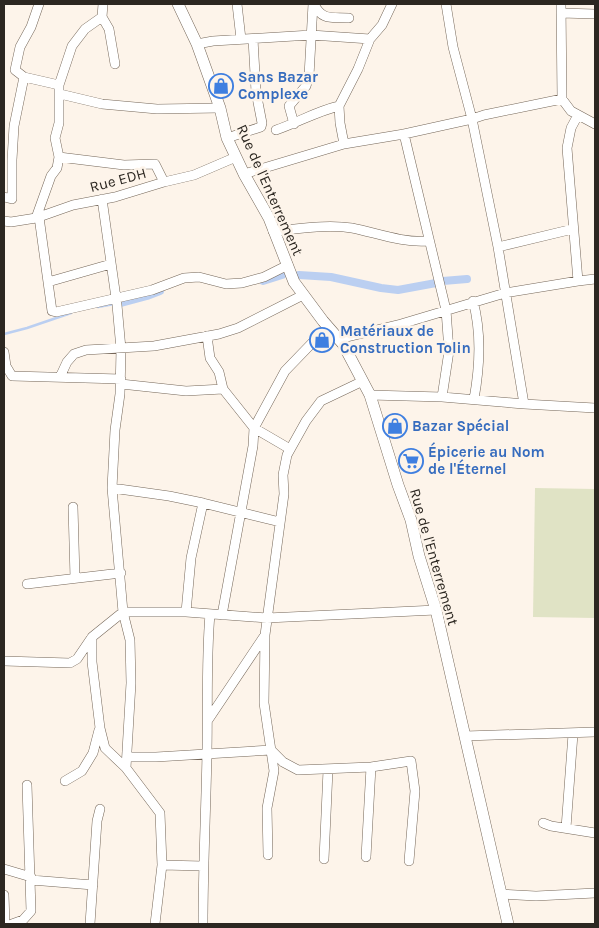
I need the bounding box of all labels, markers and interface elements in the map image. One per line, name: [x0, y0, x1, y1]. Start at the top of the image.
place label: Sans Bazar Complexe: [238, 68, 318, 103]
shop icon: Sans Bazar Complexe: [208, 73, 234, 99]
street label: Rue de l'Enterrement: [233, 122, 307, 259]
street label: Rue EDH: [88, 164, 148, 196]
place label: Matériaux de Construction Tolin: [340, 322, 471, 357]
shop icon: Matériaux de Construction Tolin: [309, 327, 335, 353]
shop icon: Bazar Spécial: [382, 413, 408, 439]
place label: Bazar Spécial: [412, 417, 509, 435]
place label: Épicerie au Nom de l'Éternel: [428, 442, 545, 478]
supermarket icon: Épicerie au Nom de l'Éternel: [398, 448, 424, 474]
street label: Rue de l'Enterrement: [406, 486, 462, 628]

